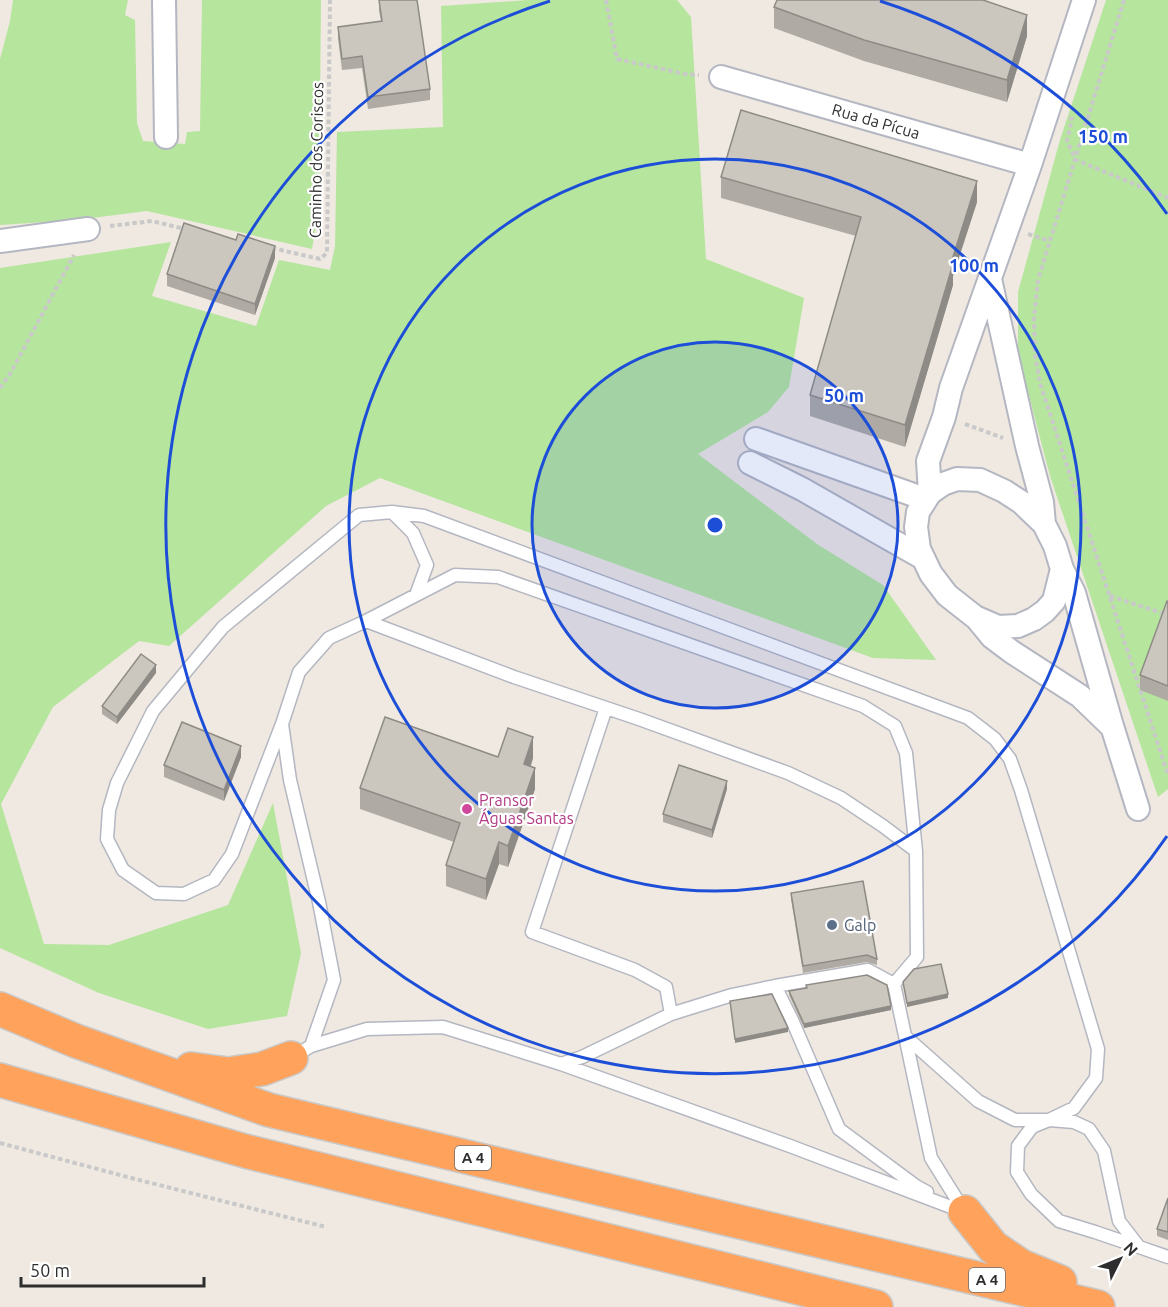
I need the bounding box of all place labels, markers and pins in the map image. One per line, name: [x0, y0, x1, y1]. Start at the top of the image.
centre of rings: [705, 515, 725, 535]
place label: Pransor Águas Santas: [479, 791, 574, 827]
marker: Pransor Águas Santas: [460, 802, 474, 816]
place label: Galp: [844, 916, 876, 934]
marker: Galp: [825, 918, 839, 932]

